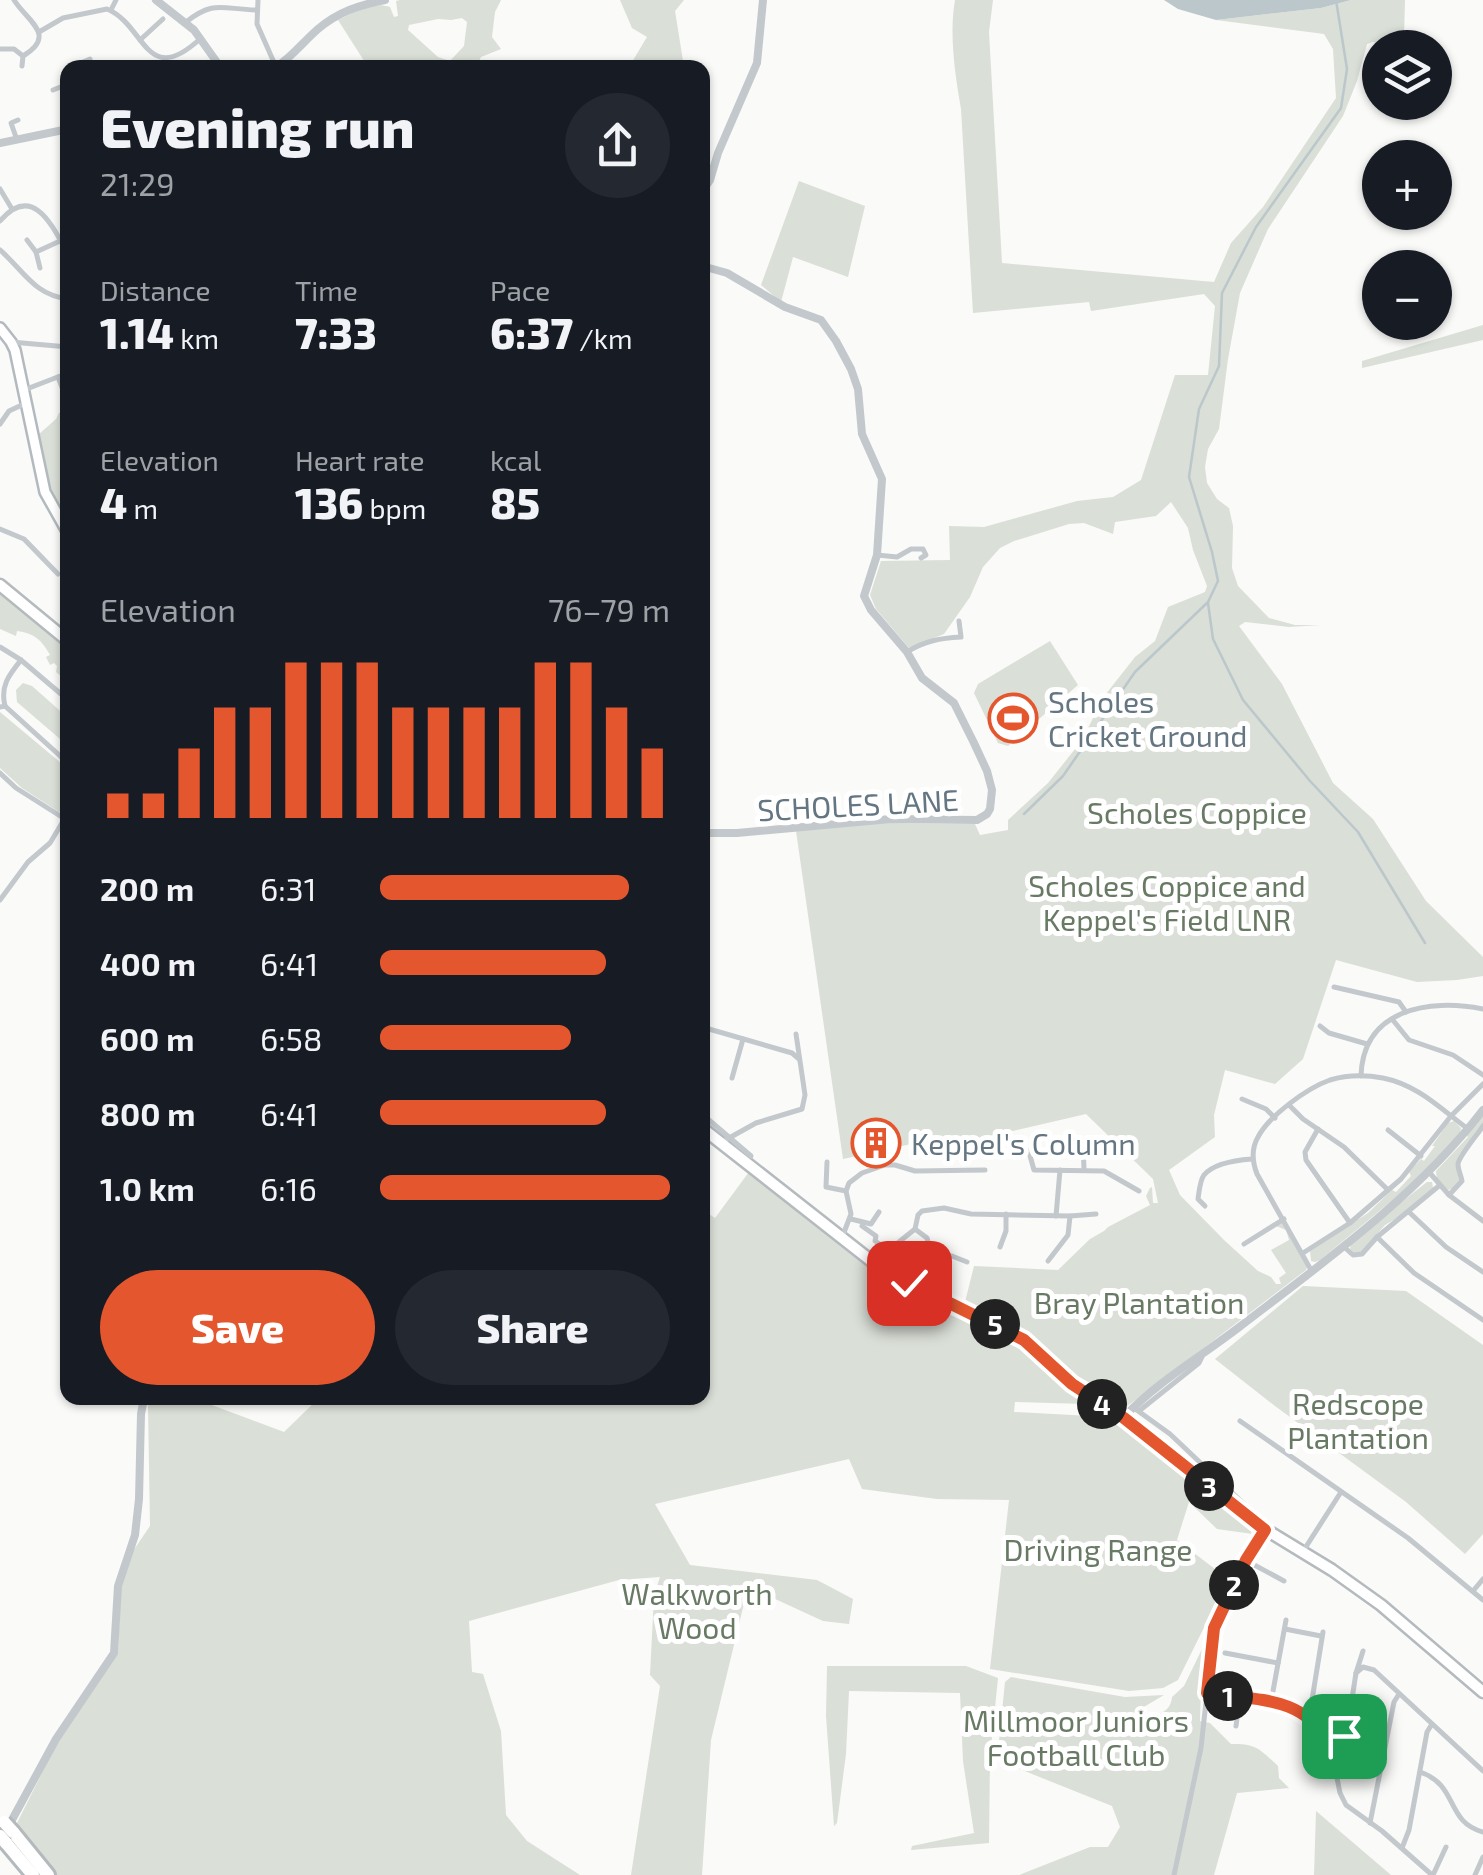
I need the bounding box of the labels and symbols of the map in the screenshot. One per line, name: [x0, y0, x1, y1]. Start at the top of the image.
place label: Scholes Cricket Ground: [1048, 683, 1248, 753]
sports icon: Scholes Cricket Ground: [987, 692, 1039, 744]
street label: SCHOLES LANE: [756, 781, 960, 827]
park label: Scholes Coppice: [1087, 794, 1307, 830]
park label: Scholes Coppice and Keppel's Field LNR: [1028, 867, 1306, 937]
building icon: Keppel's Column: [850, 1117, 902, 1169]
place label: Keppel's Column: [911, 1125, 1136, 1161]
pin: [867, 1241, 952, 1326]
park label: Bray Plantation: [1034, 1284, 1244, 1320]
pin: 5: [970, 1299, 1020, 1349]
pin: 4: [1077, 1379, 1127, 1429]
park label: Redscope Plantation: [1287, 1385, 1429, 1455]
pin: 3: [1184, 1461, 1234, 1511]
park label: Driving Range: [1004, 1531, 1192, 1567]
pin: 2: [1209, 1560, 1259, 1610]
park label: Walkworth Wood: [621, 1575, 773, 1645]
pin: 1: [1203, 1671, 1253, 1721]
pin: [1302, 1694, 1387, 1779]
park label: Millmoor Juniors Football Club: [963, 1702, 1189, 1772]

